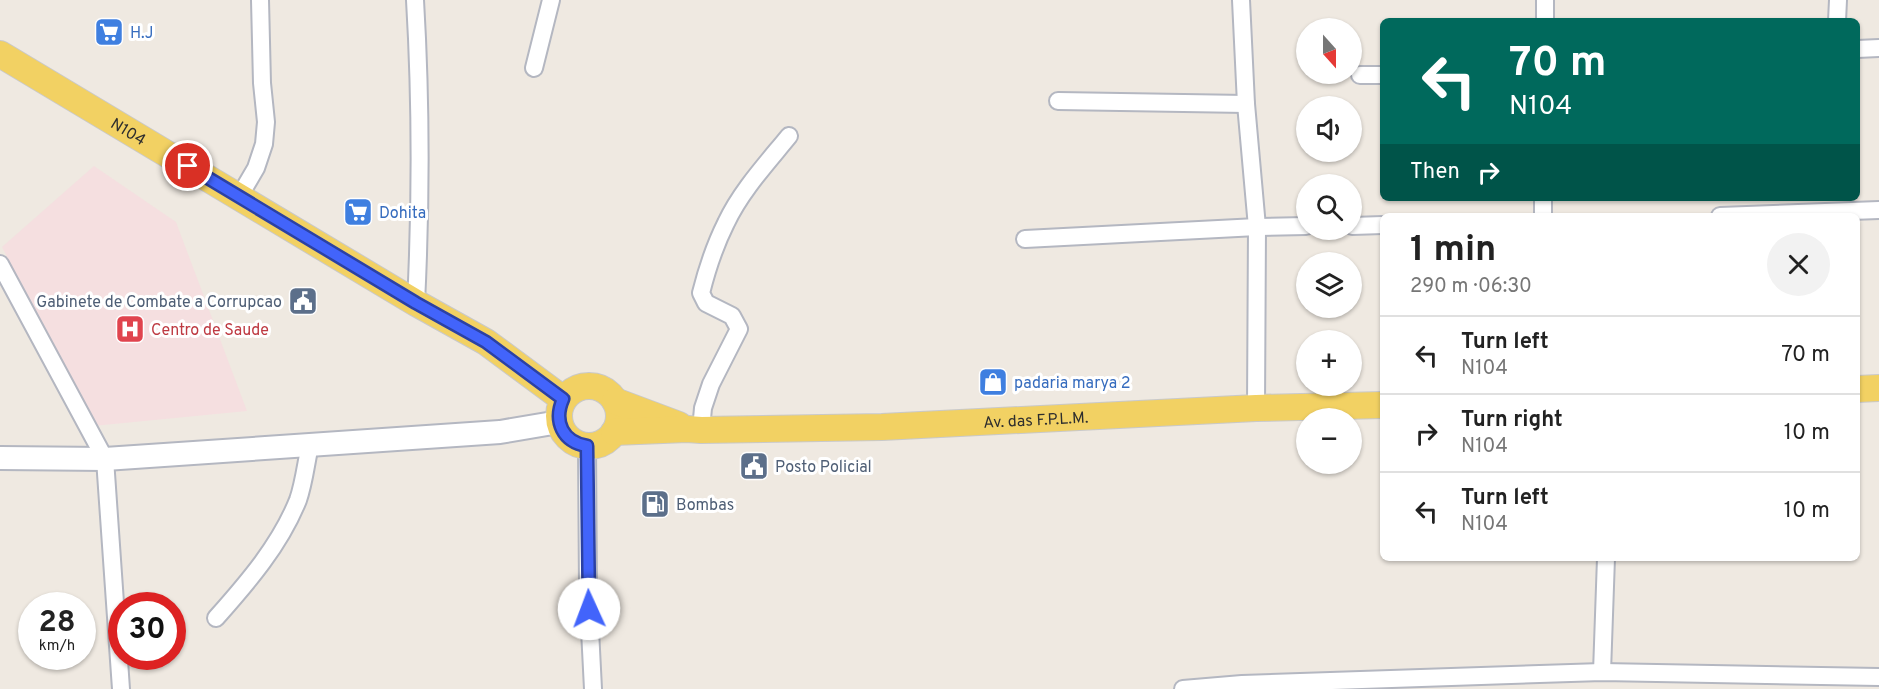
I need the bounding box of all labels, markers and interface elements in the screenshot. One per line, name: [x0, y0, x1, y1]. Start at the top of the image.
supermarket icon: H.J: [93, 16, 125, 48]
north arrow: [1296, 18, 1362, 84]
map controls: [1296, 18, 1362, 474]
place label: H.J: [130, 24, 153, 44]
text: 70 m: [1509, 38, 1607, 91]
icon: left: [1410, 42, 1488, 120]
text: N104: [1509, 90, 1572, 124]
button: sound: [1296, 96, 1362, 162]
street label: N104: [106, 115, 149, 151]
pin: [162, 140, 213, 191]
icon: arrive: [171, 149, 204, 182]
icon: right: [1472, 156, 1505, 189]
text: Then: [1410, 159, 1460, 186]
button: search: [1296, 174, 1362, 240]
supermarket icon: Dohita: [342, 196, 374, 228]
place label: Dohita: [379, 204, 426, 224]
text: 1 min: [1410, 228, 1496, 274]
button: close: [1767, 233, 1830, 296]
button: layers: [1296, 252, 1362, 318]
text: 290 m · 06:30: [1410, 274, 1532, 300]
public building icon: Gabinete de Combate a Corrupcao: [287, 285, 319, 317]
place label: Gabinete de Combate a Corrupcao: [36, 293, 282, 313]
hospital icon: Centro de Saude: [114, 313, 146, 345]
place label: Centro de Saude: [151, 321, 269, 341]
text: Turn left: [1461, 329, 1549, 356]
button: +: [1296, 330, 1362, 396]
icon: left: [1410, 339, 1443, 372]
text: 70 m: [1781, 342, 1830, 369]
text: N104: [1461, 356, 1508, 382]
shop icon: padaria marya 2: [977, 366, 1009, 398]
place label: padaria marya 2: [1014, 374, 1131, 394]
text: Turn right: [1461, 407, 1563, 434]
button: −: [1296, 408, 1362, 474]
street label: Av. das F.P.L.M.: [983, 409, 1089, 434]
icon: right: [1410, 417, 1443, 450]
text: 10 m: [1784, 420, 1830, 447]
text: N104: [1461, 434, 1508, 460]
public building icon: Posto Policial: [738, 450, 770, 482]
place label: Posto Policial: [775, 458, 872, 478]
text: Turn left: [1461, 485, 1549, 512]
fuel station icon: Bombas: [639, 488, 671, 520]
icon: left: [1410, 495, 1443, 528]
place label: Bombas: [676, 496, 734, 516]
text: 10 m: [1784, 498, 1830, 525]
text: N104: [1461, 512, 1508, 538]
position arrow: [557, 577, 621, 641]
speed limit sign: 30: [108, 592, 186, 670]
text: 28: [38, 605, 76, 642]
text: km/h: [39, 637, 75, 656]

